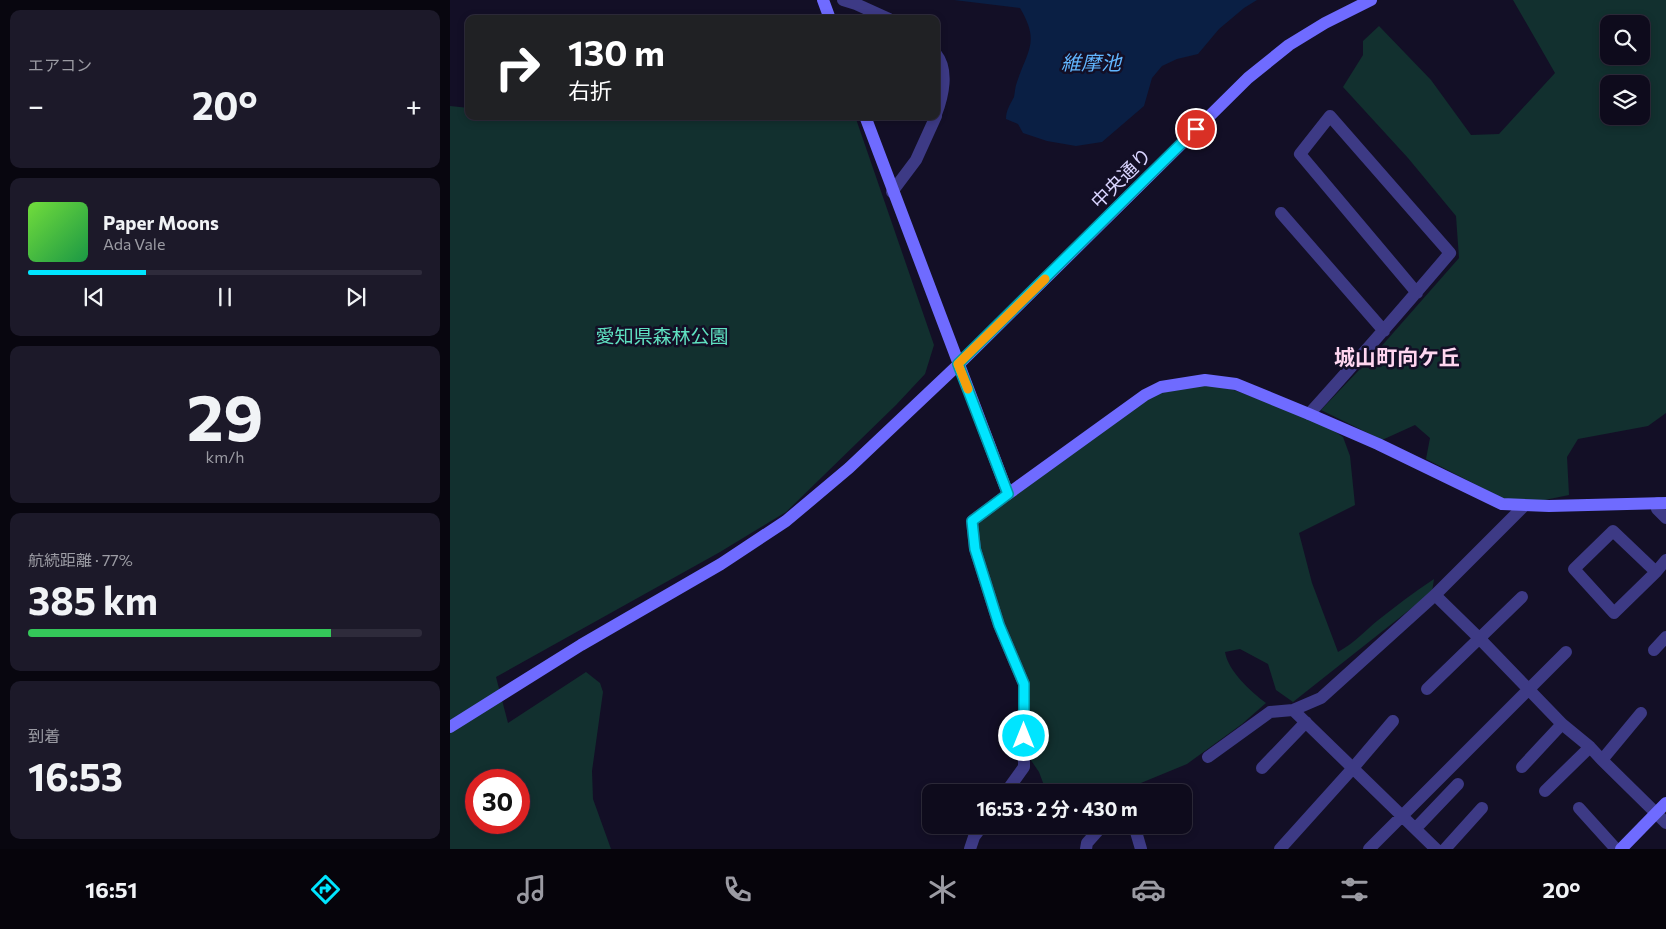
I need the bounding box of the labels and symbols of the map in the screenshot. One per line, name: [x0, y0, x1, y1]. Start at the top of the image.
water label: 維摩池: [1061, 50, 1123, 74]
pin: [1175, 108, 1217, 150]
street label: 中央通り: [1086, 143, 1156, 213]
park label: 愛知県森林公園: [595, 324, 729, 347]
district label: 城山町向ケ丘: [1334, 344, 1460, 369]
position arrow: [997, 709, 1049, 761]
speed limit sign: 30: [465, 769, 530, 834]

